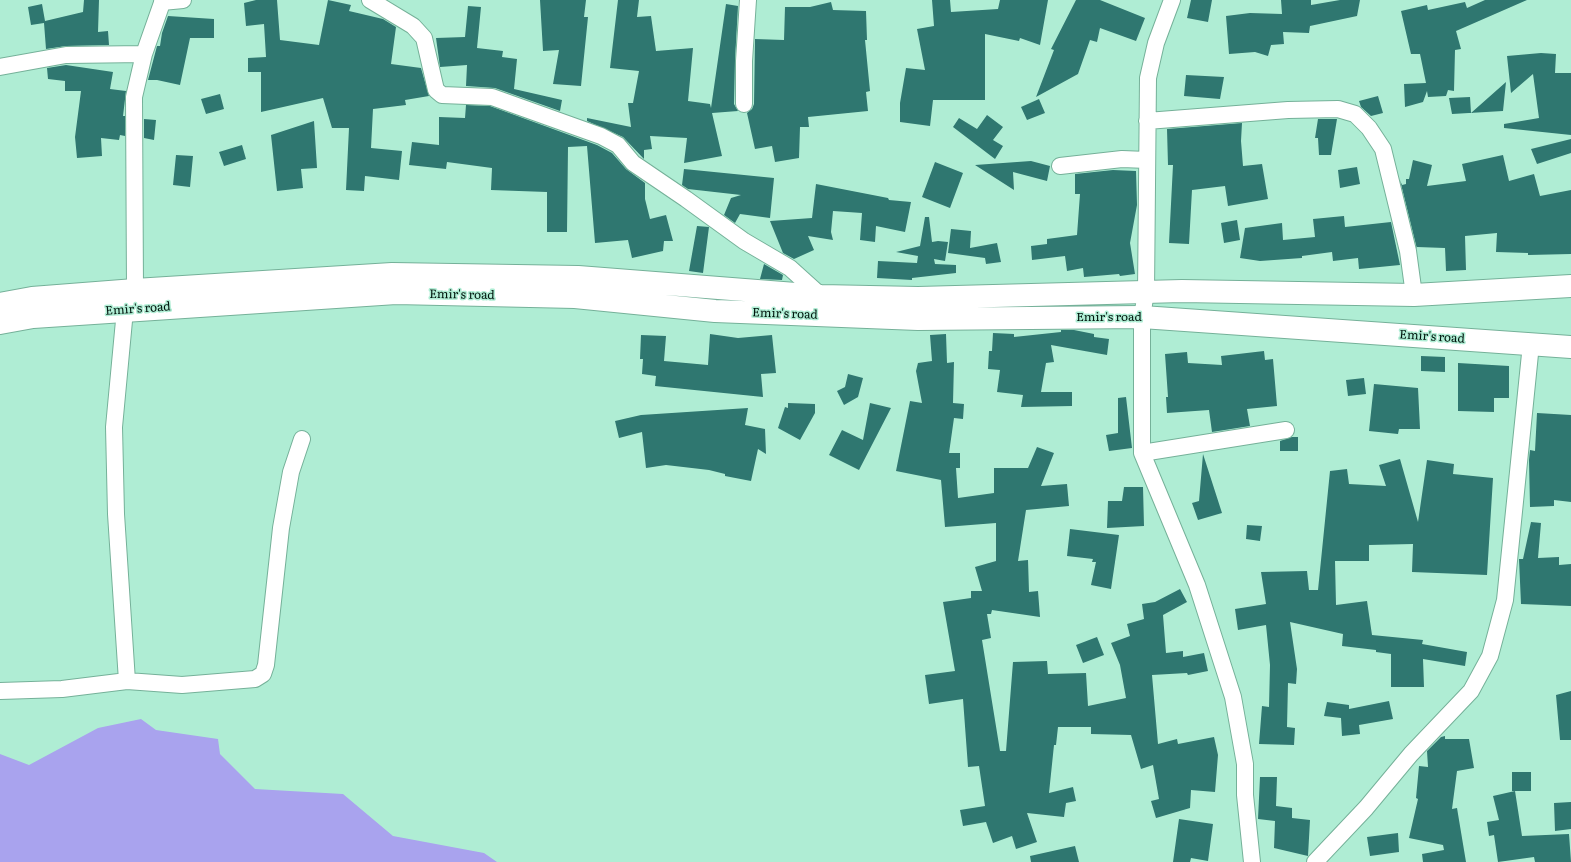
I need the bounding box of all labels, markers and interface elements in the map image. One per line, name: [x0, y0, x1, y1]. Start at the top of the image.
street label: Emir's road: [429, 287, 495, 303]
street label: Emir's road: [105, 300, 171, 318]
street label: Emir's road: [752, 306, 818, 322]
street label: Emir's road: [1076, 310, 1142, 324]
street label: Emir's road: [1399, 328, 1465, 346]

